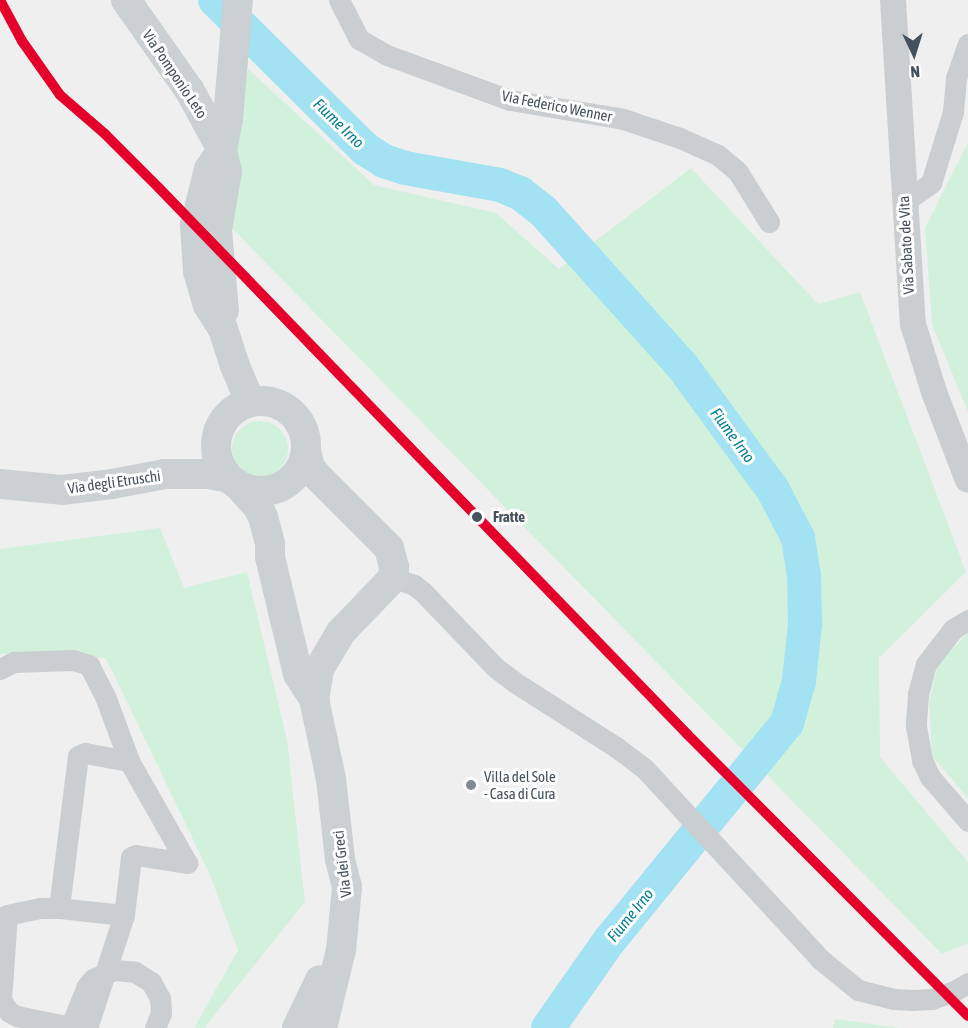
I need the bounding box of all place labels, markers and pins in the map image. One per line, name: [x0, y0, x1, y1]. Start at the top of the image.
marker: Fratte: [466, 506, 488, 528]
place label: Fratte: [493, 508, 525, 526]
place label: Villa del Sole - Casa di Cura: [484, 767, 556, 802]
marker: Villa del Sole - Casa di Cura: [462, 776, 480, 794]

